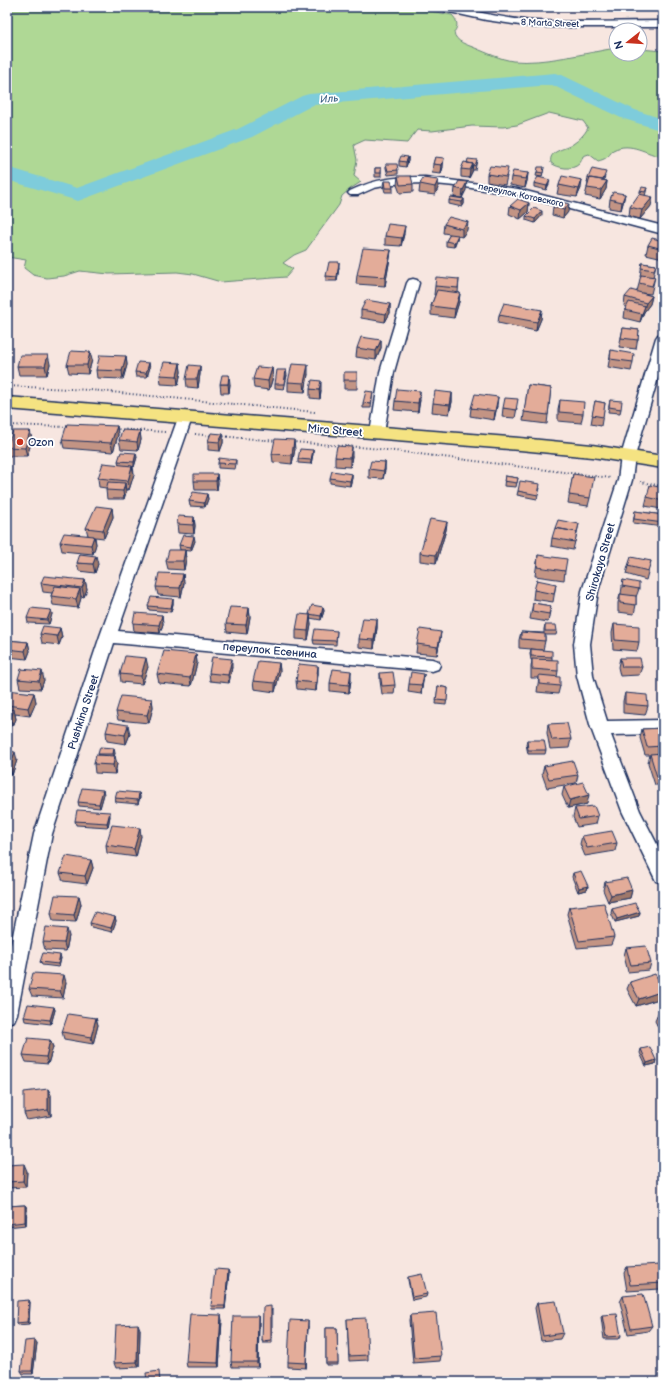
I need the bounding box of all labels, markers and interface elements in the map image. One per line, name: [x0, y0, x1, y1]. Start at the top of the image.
street label: 8 Marta Street: [521, 17, 580, 30]
north arrow: [608, 22, 648, 62]
text: N: [611, 39, 626, 51]
water label: Иль: [320, 92, 339, 106]
street label: переулок Котовского: [477, 181, 565, 210]
street label: Mira Street: [307, 422, 364, 439]
place label: Ozon: [28, 436, 54, 449]
marker: Ozon: [15, 437, 25, 447]
street label: Shirokaya Street: [583, 521, 618, 603]
street label: переулок Есенина: [222, 640, 318, 661]
street label: Pushkina Street: [65, 673, 102, 751]

